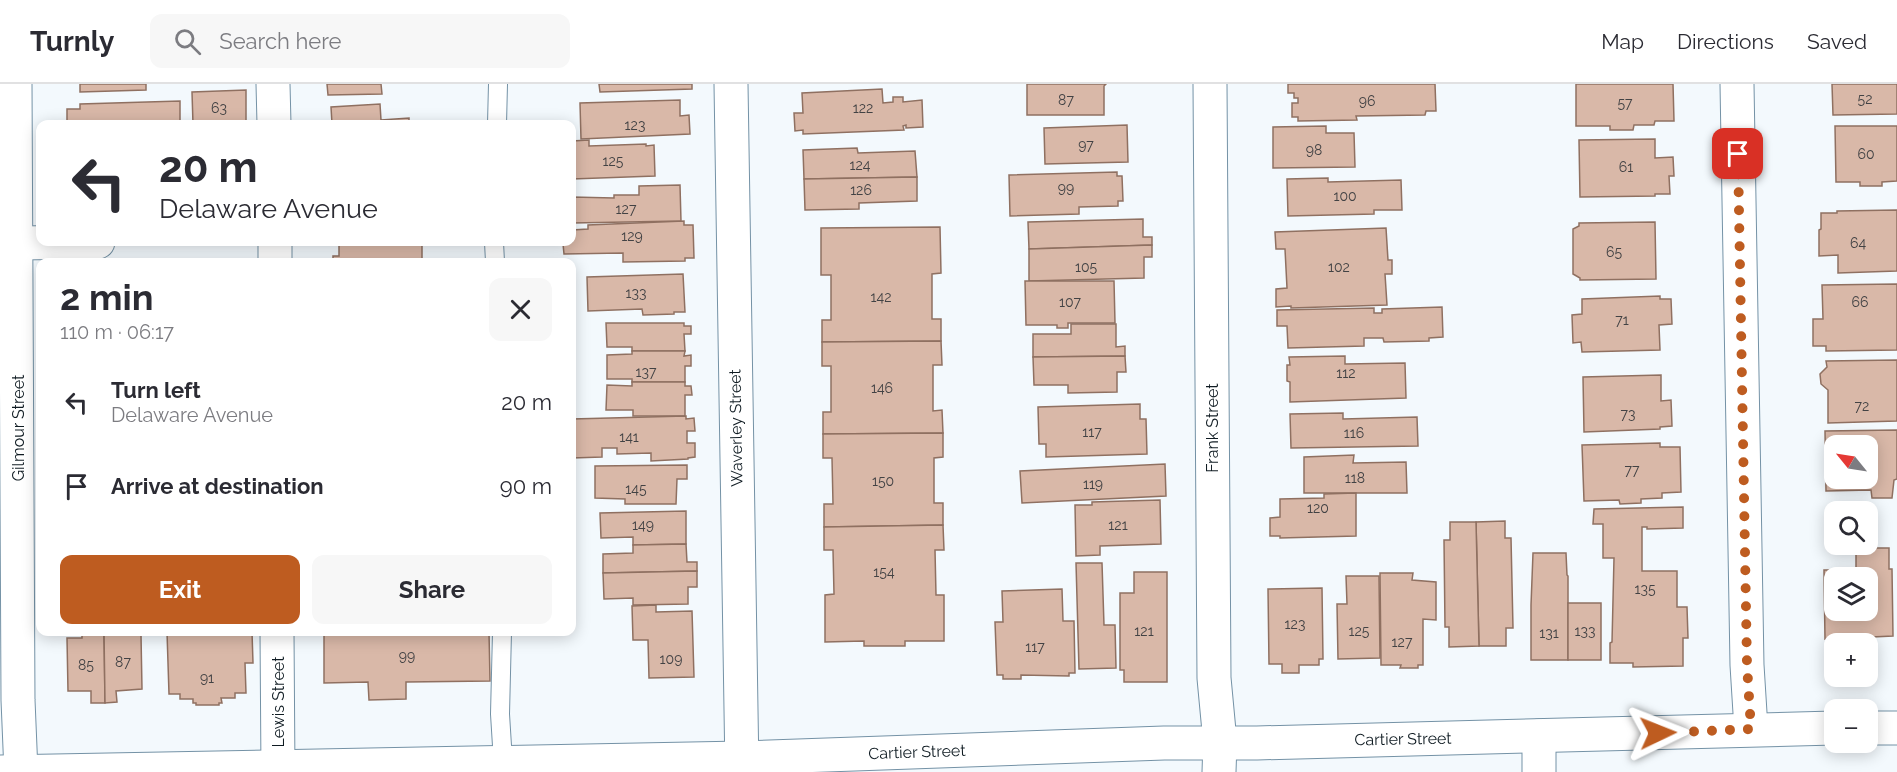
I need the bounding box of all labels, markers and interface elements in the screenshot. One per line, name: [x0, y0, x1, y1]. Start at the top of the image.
search box: [150, 14, 570, 68]
text: Turnly: [30, 25, 114, 58]
icon: search: [171, 25, 204, 58]
text: Search here: [219, 28, 341, 54]
text: Map: [1601, 29, 1644, 54]
text: Directions: [1677, 29, 1774, 54]
text: Saved: [1807, 29, 1867, 54]
house number: 52: [1858, 91, 1872, 107]
house number: 87: [1058, 92, 1074, 108]
house number: 96: [1359, 93, 1375, 109]
house number: 57: [1617, 95, 1633, 111]
house number: 63: [211, 100, 227, 116]
house number: 122: [853, 100, 873, 116]
house number: 123: [625, 117, 645, 133]
pin: [1712, 128, 1763, 179]
house number: 97: [1078, 137, 1094, 153]
icon: arrive: [1721, 137, 1754, 170]
house number: 98: [1306, 142, 1322, 158]
text: 20 m: [159, 143, 258, 192]
icon: left: [60, 144, 138, 222]
house number: 60: [1857, 146, 1875, 162]
house number: 125: [603, 153, 624, 169]
house number: 124: [850, 157, 871, 173]
house number: 61: [1619, 159, 1633, 175]
house number: 99: [1058, 180, 1074, 196]
house number: 126: [850, 182, 872, 198]
house number: 100: [1333, 188, 1357, 204]
text: Delaware Avenue: [159, 193, 378, 224]
house number: 127: [616, 201, 637, 217]
house number: 129: [621, 228, 643, 244]
house number: 64: [1850, 235, 1866, 251]
house number: 65: [1606, 244, 1622, 260]
house number: 105: [1075, 259, 1097, 275]
house number: 102: [1328, 259, 1350, 275]
text: 2 min: [60, 276, 153, 318]
button: close: [489, 278, 552, 341]
house number: 133: [626, 285, 646, 301]
house number: 142: [871, 289, 891, 305]
house number: 107: [1059, 294, 1081, 310]
house number: 66: [1852, 294, 1868, 310]
house number: 71: [1615, 312, 1629, 328]
text: 110 m · 06:17: [60, 320, 174, 344]
house number: 137: [636, 364, 657, 380]
house number: 112: [1336, 365, 1356, 381]
street label: Waverley Street: [725, 368, 747, 487]
street label: Gilmour Street: [9, 374, 28, 481]
text: Turn left: [111, 377, 201, 403]
house number: 146: [871, 380, 893, 396]
street label: Frank Street: [1203, 383, 1222, 473]
icon: left: [60, 386, 93, 419]
text: 20 m: [501, 389, 552, 415]
house number: 72: [1855, 398, 1869, 414]
text: Delaware Avenue: [111, 403, 273, 427]
house number: 73: [1621, 406, 1635, 422]
house number: 117: [1082, 424, 1102, 440]
house number: 116: [1344, 425, 1364, 441]
house number: 141: [619, 429, 639, 445]
north arrow: [1824, 435, 1878, 489]
map controls: [1824, 435, 1878, 753]
house number: 77: [1625, 462, 1640, 478]
icon: arrive: [60, 470, 93, 503]
house number: 118: [1345, 470, 1365, 486]
text: Arrive at destination: [111, 473, 324, 499]
text: 90 m: [500, 473, 552, 499]
house number: 150: [872, 473, 894, 489]
house number: 119: [1083, 476, 1103, 492]
house number: 145: [625, 481, 647, 497]
house number: 120: [1307, 500, 1329, 516]
button: search: [1824, 501, 1878, 555]
house number: 149: [632, 517, 654, 533]
house number: 121: [1108, 517, 1128, 533]
button: Exit: [60, 555, 300, 624]
button: Share: [312, 555, 552, 624]
house number: 154: [873, 564, 895, 580]
button: layers: [1824, 567, 1878, 621]
house number: 135: [1634, 581, 1656, 597]
house number: 123: [1285, 616, 1305, 632]
house number: 121: [1134, 623, 1154, 639]
house number: 125: [1349, 623, 1370, 639]
house number: 133: [1575, 623, 1595, 639]
house number: 131: [1539, 625, 1559, 641]
button: +: [1824, 633, 1878, 687]
house number: 127: [1392, 634, 1413, 650]
house number: 117: [1025, 639, 1045, 655]
house number: 99: [399, 648, 415, 664]
house number: 109: [660, 651, 682, 667]
house number: 87: [115, 654, 131, 670]
street label: Lewis Street: [269, 656, 288, 747]
house number: 85: [78, 657, 94, 673]
house number: 91: [200, 670, 214, 686]
button: −: [1824, 699, 1878, 753]
position arrow: [1626, 701, 1690, 765]
street label: Cartier Street: [1354, 729, 1452, 749]
street label: Cartier Street: [868, 741, 967, 763]

